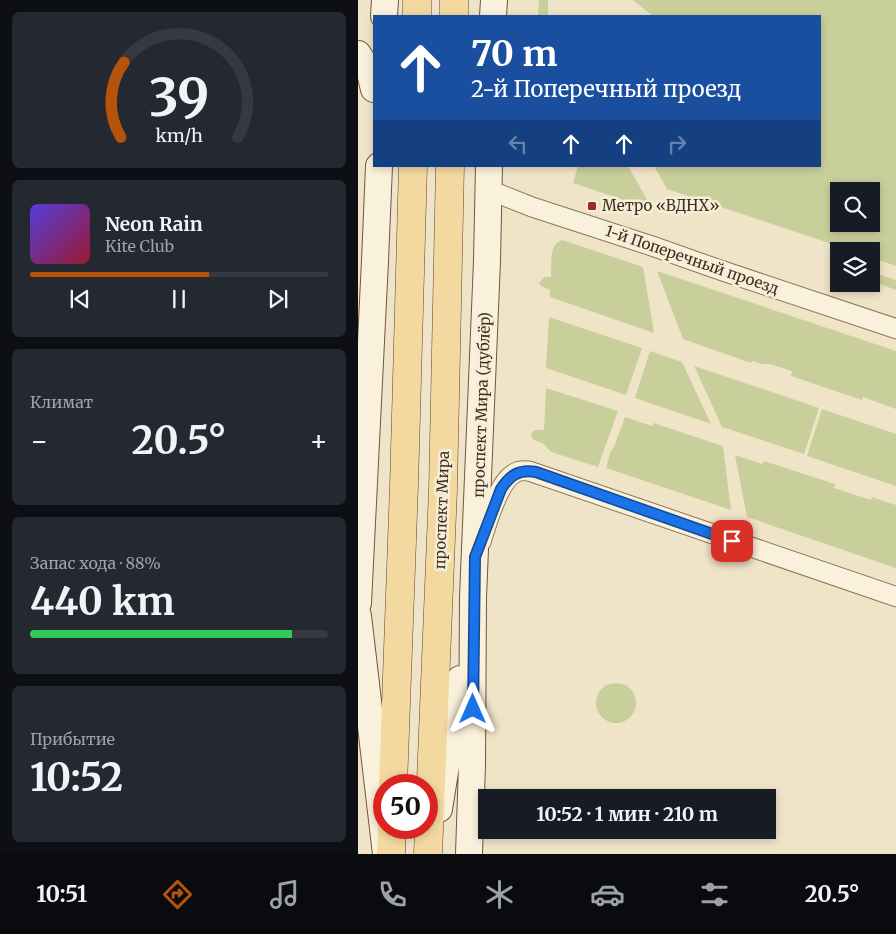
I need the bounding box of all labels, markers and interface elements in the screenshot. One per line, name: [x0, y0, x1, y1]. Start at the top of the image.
text: 70 m: [471, 32, 558, 76]
icon: ahead: [388, 35, 453, 100]
text: 39: [149, 65, 209, 130]
text: 2-й Поперечный проезд: [471, 75, 741, 103]
text: km/h: [155, 124, 203, 147]
icon: left: [504, 130, 532, 158]
icon: ahead: [557, 130, 585, 158]
icon: ahead: [610, 130, 638, 158]
icon: right: [663, 130, 691, 158]
map controls: [830, 182, 880, 292]
button: search: [830, 182, 880, 232]
place label: Метро «ВДНХ»: [602, 196, 720, 215]
marker: Метро «ВДНХ»: [586, 200, 598, 212]
text: Neon Rain: [105, 212, 203, 236]
street label: 1-й Поперечный проезд: [603, 221, 781, 298]
text: Kite Club: [105, 236, 174, 256]
button: layers: [830, 242, 880, 292]
icon: previous: [66, 285, 94, 313]
icon: pause: [165, 285, 193, 313]
icon: next: [264, 285, 292, 313]
street label: проспект Мира (дублёр): [469, 312, 494, 498]
text: Климат: [30, 392, 93, 412]
text: 20.5°: [132, 417, 226, 464]
text: −: [30, 423, 49, 459]
text: +: [309, 423, 328, 459]
street label: проспект Мира: [430, 450, 453, 570]
pin: [711, 520, 753, 562]
icon: arrive: [718, 527, 746, 555]
text: Запас хода · 88%: [30, 553, 161, 573]
text: 440 km: [30, 578, 175, 625]
position arrow: [446, 682, 498, 734]
text: Прибытие: [30, 729, 115, 749]
text: 10:52: [30, 754, 123, 801]
speed limit sign: 50: [373, 774, 438, 839]
text: 10:52 · 1 мин · 210 m: [536, 802, 718, 826]
icon: directions: [160, 877, 195, 912]
icon: music: [267, 877, 302, 912]
icon: phone: [375, 877, 410, 912]
icon: climate: [482, 877, 517, 912]
icon: car: [590, 877, 625, 912]
icon: filters: [697, 877, 732, 912]
text: 10:51: [36, 880, 87, 908]
text: 20.5°: [805, 880, 860, 908]

